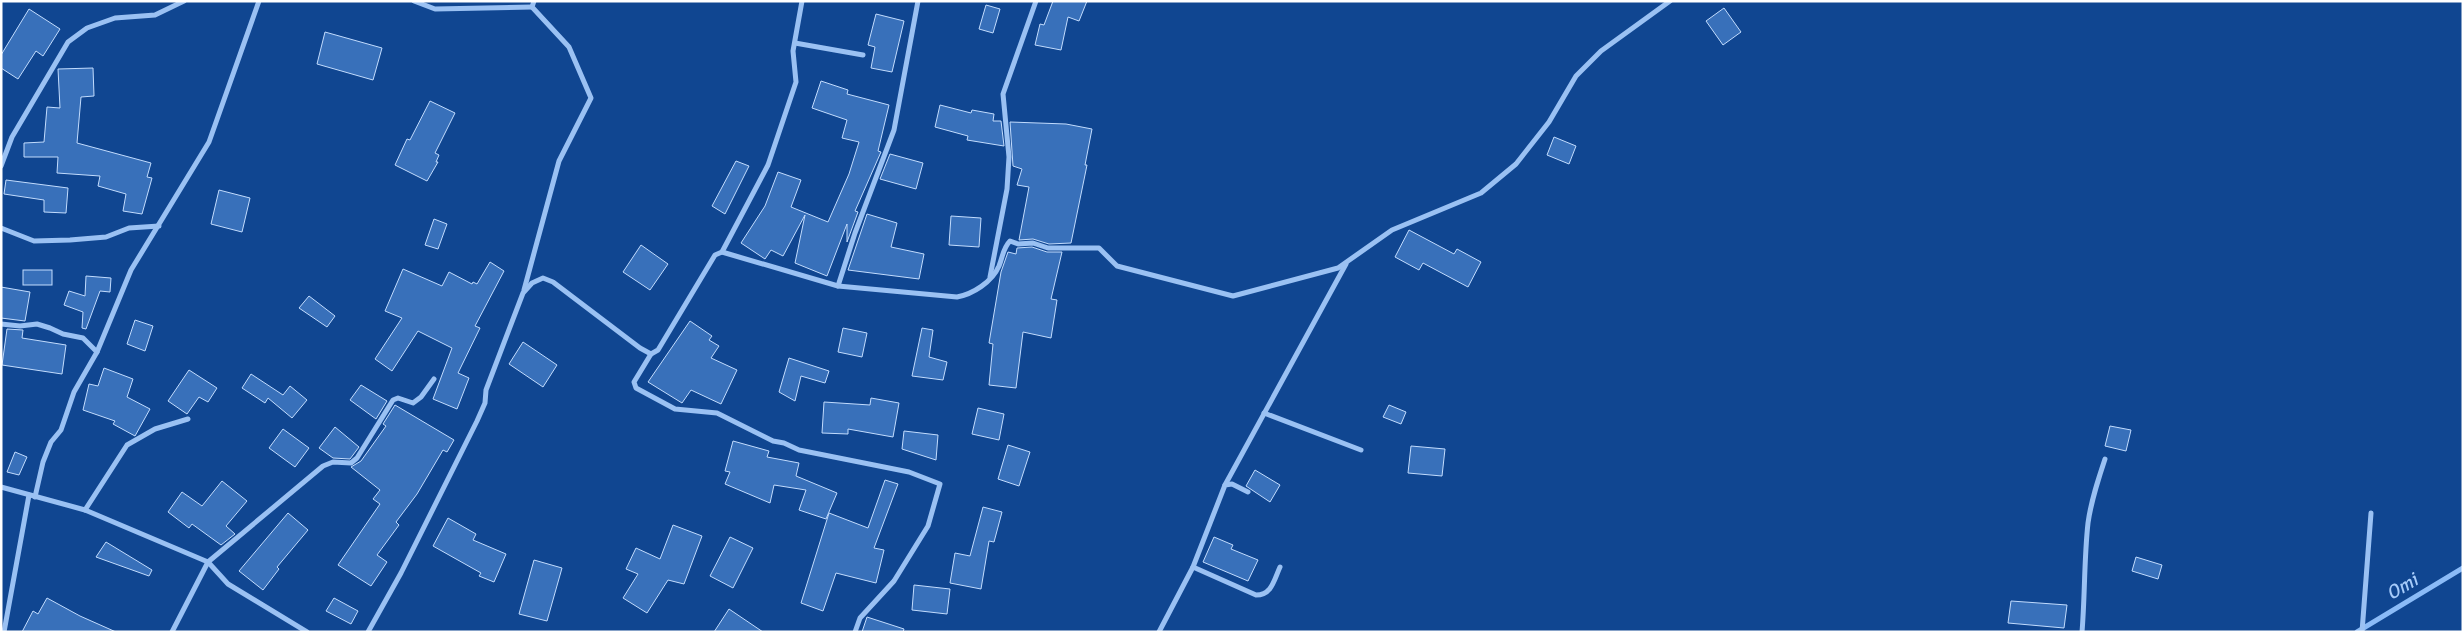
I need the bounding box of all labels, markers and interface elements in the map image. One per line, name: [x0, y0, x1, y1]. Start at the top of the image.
water label: Omi: [2382, 567, 2424, 606]

